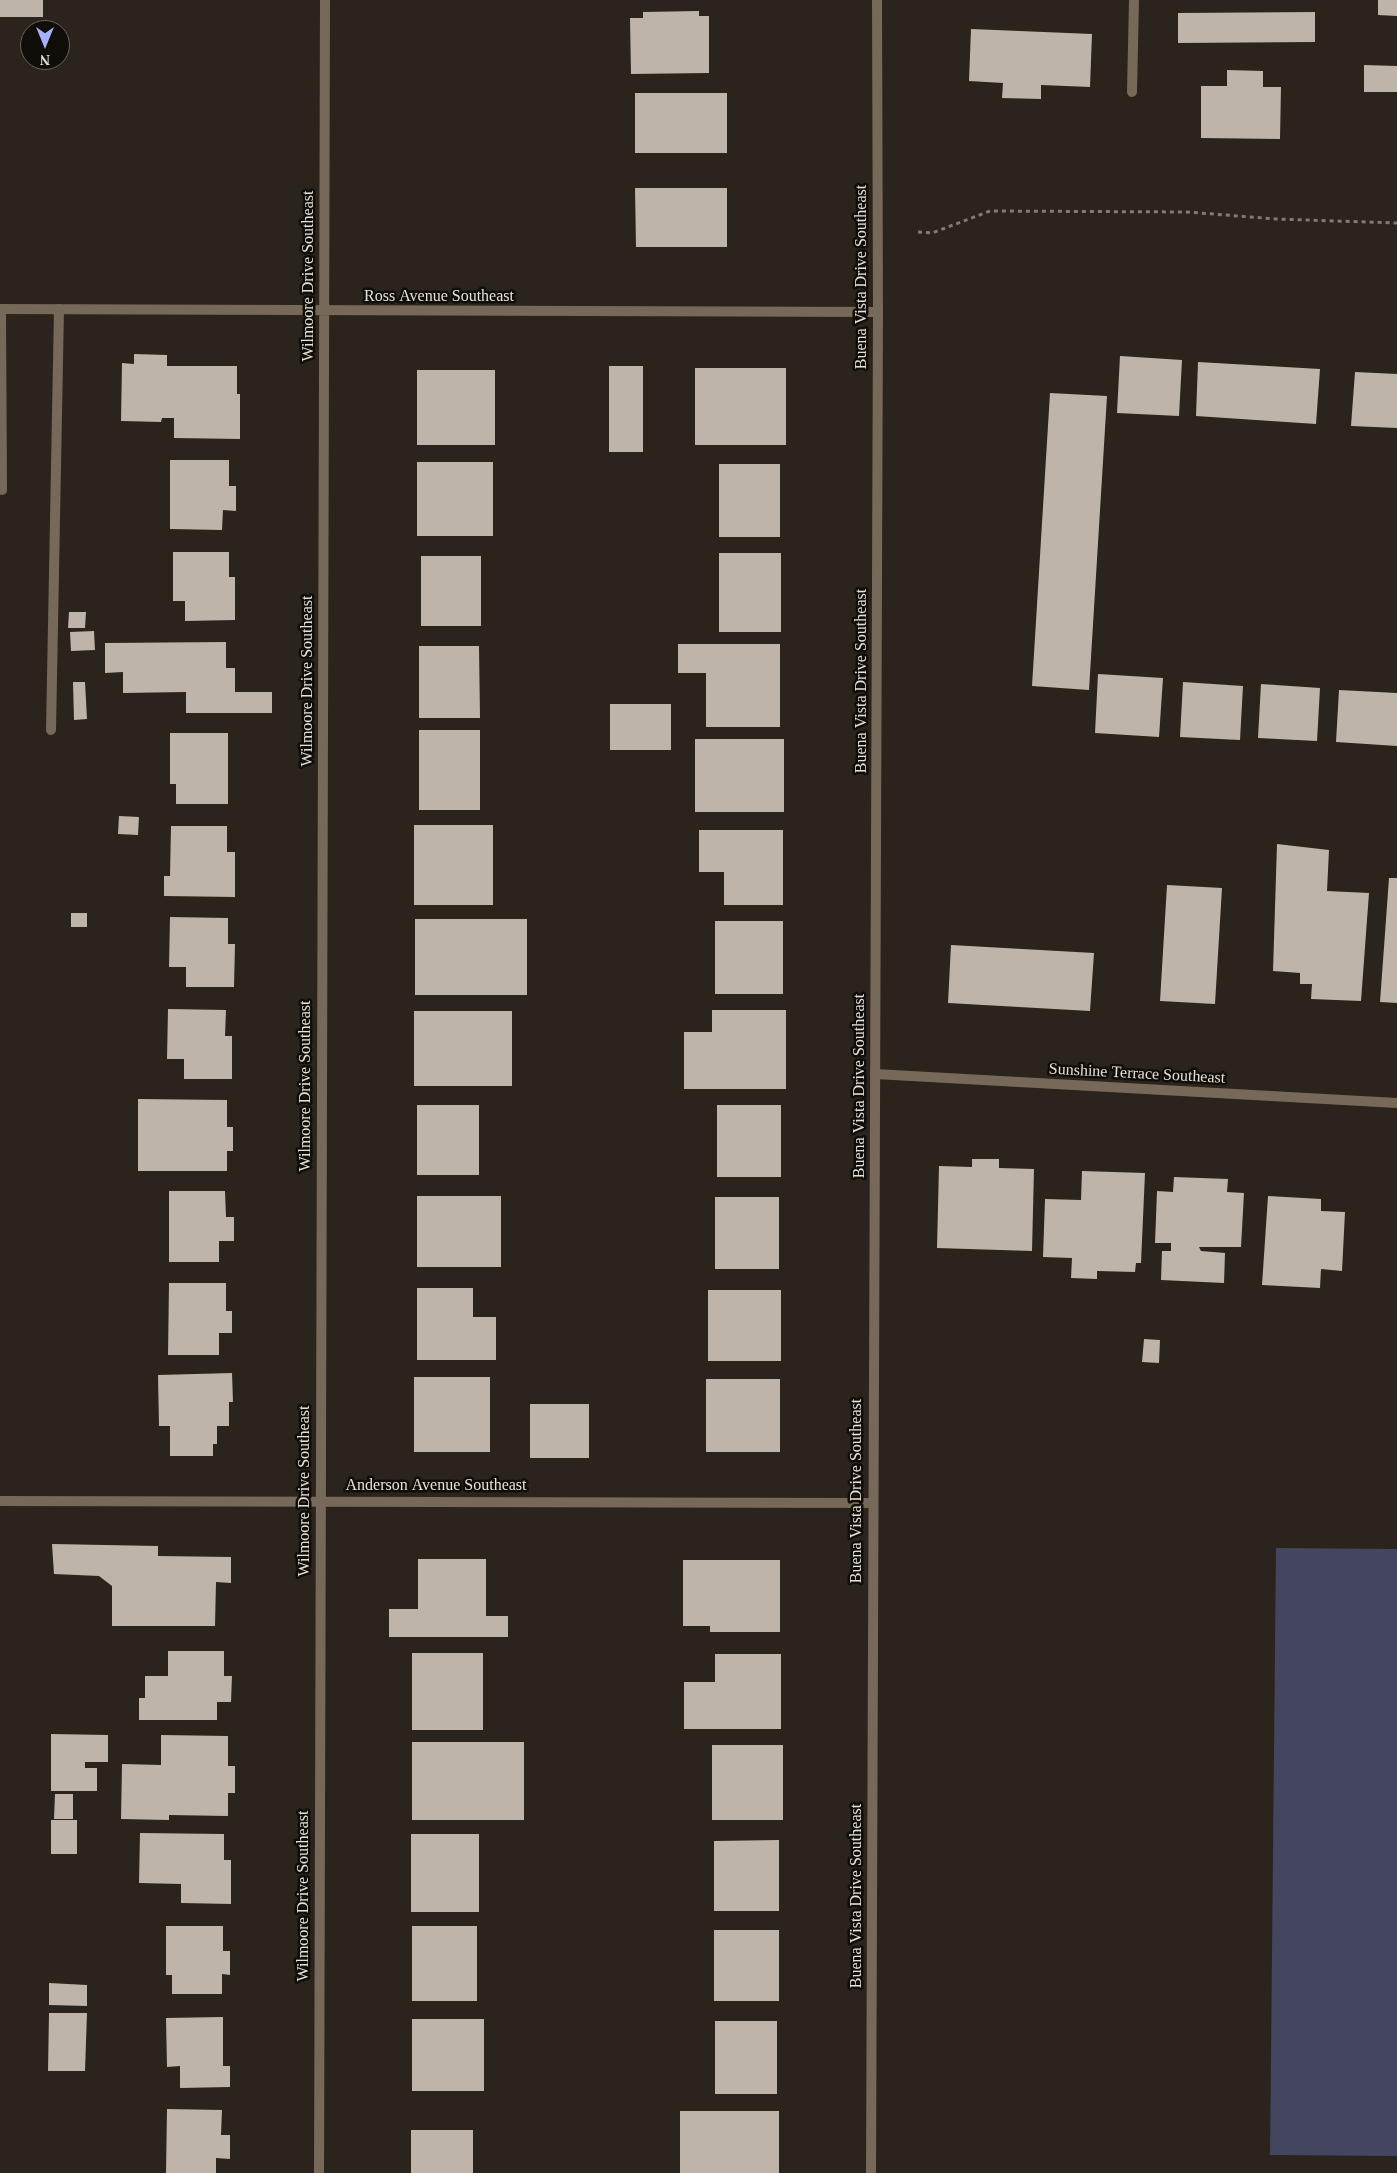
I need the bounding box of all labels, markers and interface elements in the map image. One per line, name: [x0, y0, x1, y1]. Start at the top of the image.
north arrow: [20, 20, 70, 70]
text: N: [40, 52, 50, 67]
street label: Buena Vista Drive Southeast: [852, 185, 872, 369]
street label: Wilmoore Drive Southeast: [299, 191, 319, 361]
street label: Ross Avenue Southeast: [364, 287, 514, 307]
street label: Buena Vista Drive Southeast: [852, 589, 872, 773]
street label: Wilmoore Drive Southeast: [298, 596, 318, 766]
street label: Buena Vista Drive Southeast: [850, 994, 870, 1178]
street label: Wilmoore Drive Southeast: [296, 1001, 316, 1171]
street label: Sunshine Terrace Southeast: [1048, 1060, 1226, 1088]
street label: Buena Vista Drive Southeast: [847, 1399, 867, 1583]
street label: Wilmoore Drive Southeast: [295, 1406, 315, 1576]
street label: Anderson Avenue Southeast: [346, 1476, 526, 1496]
street label: Buena Vista Drive Southeast: [847, 1804, 867, 1988]
street label: Wilmoore Drive Southeast: [294, 1811, 314, 1981]

